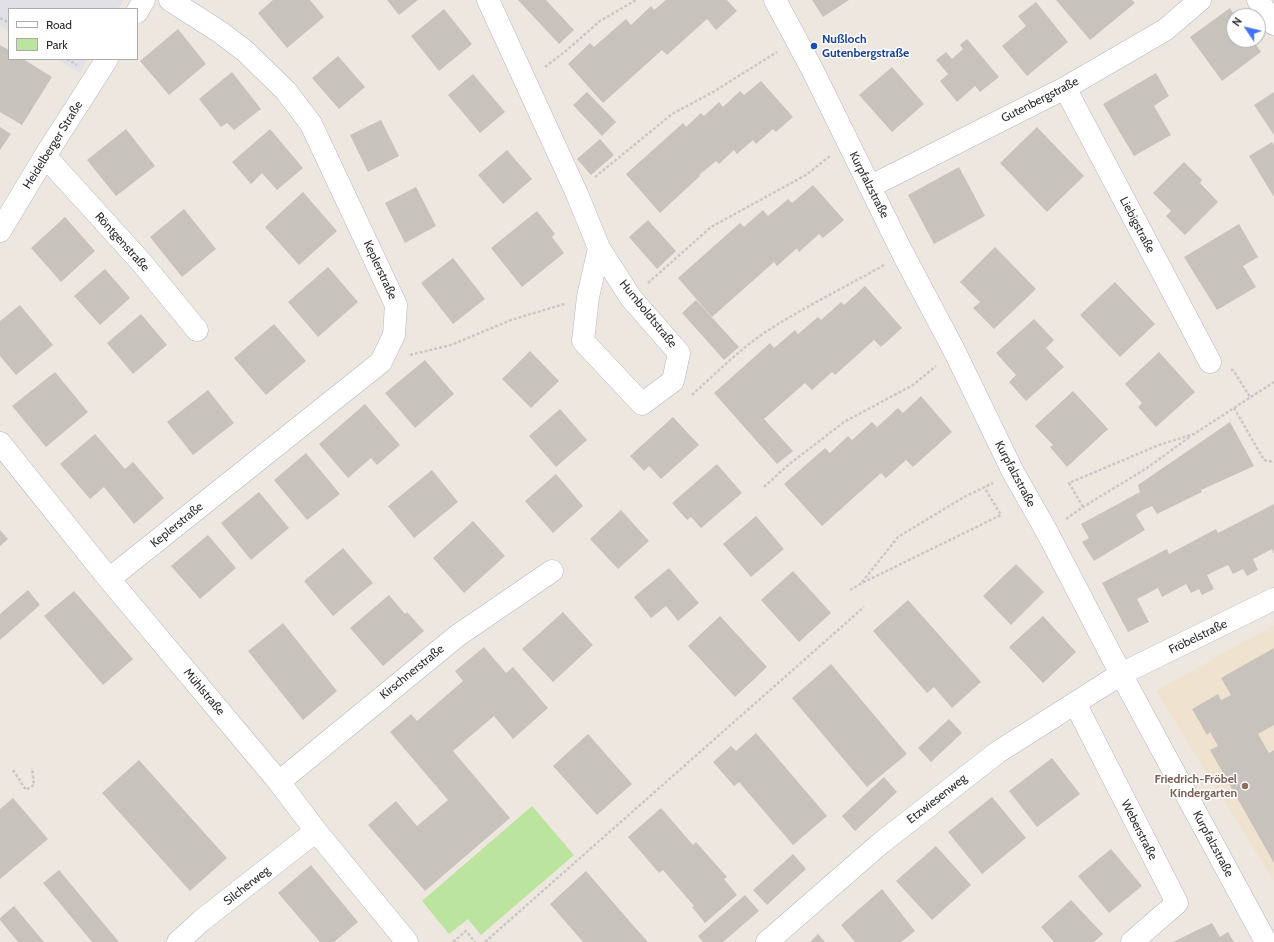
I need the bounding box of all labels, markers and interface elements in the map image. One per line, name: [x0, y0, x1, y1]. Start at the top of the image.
legend: [8, 8, 138, 60]
north arrow: [1226, 8, 1266, 48]
text: N: [1229, 14, 1245, 29]
text: Road: [46, 17, 72, 32]
place label: Nußloch Gutenbergstraße: [822, 32, 909, 60]
text: Park: [46, 37, 68, 52]
marker: Nußloch Gutenbergstraße: [809, 41, 819, 51]
street label: Gutenbergstraße: [999, 74, 1081, 126]
street label: Heidelberger Straße: [20, 98, 86, 192]
street label: Kurpfalzstraße: [846, 149, 892, 221]
street label: Liebigstraße: [1116, 195, 1158, 255]
street label: Röntgenstraße: [92, 209, 152, 275]
street label: Keplerstraße: [360, 238, 400, 302]
street label: Humboldtstraße: [616, 277, 680, 351]
street label: Kurpfalzstraße: [992, 438, 1038, 510]
street label: Keplerstraße: [148, 499, 206, 551]
street label: Fröbelstraße: [1166, 617, 1230, 657]
street label: Kirschnerstraße: [377, 642, 447, 702]
street label: Mühlstraße: [180, 666, 228, 718]
street label: Etzwiesenweg: [904, 771, 970, 827]
place label: Friedrich-Fröbel Kindergarten: [1155, 772, 1237, 800]
marker: Friedrich-Fröbel Kindergarten: [1240, 781, 1250, 791]
street label: Weberstraße: [1118, 798, 1160, 862]
street label: Kurpfalzstraße: [1190, 808, 1236, 880]
street label: Silcherweg: [221, 863, 273, 909]

